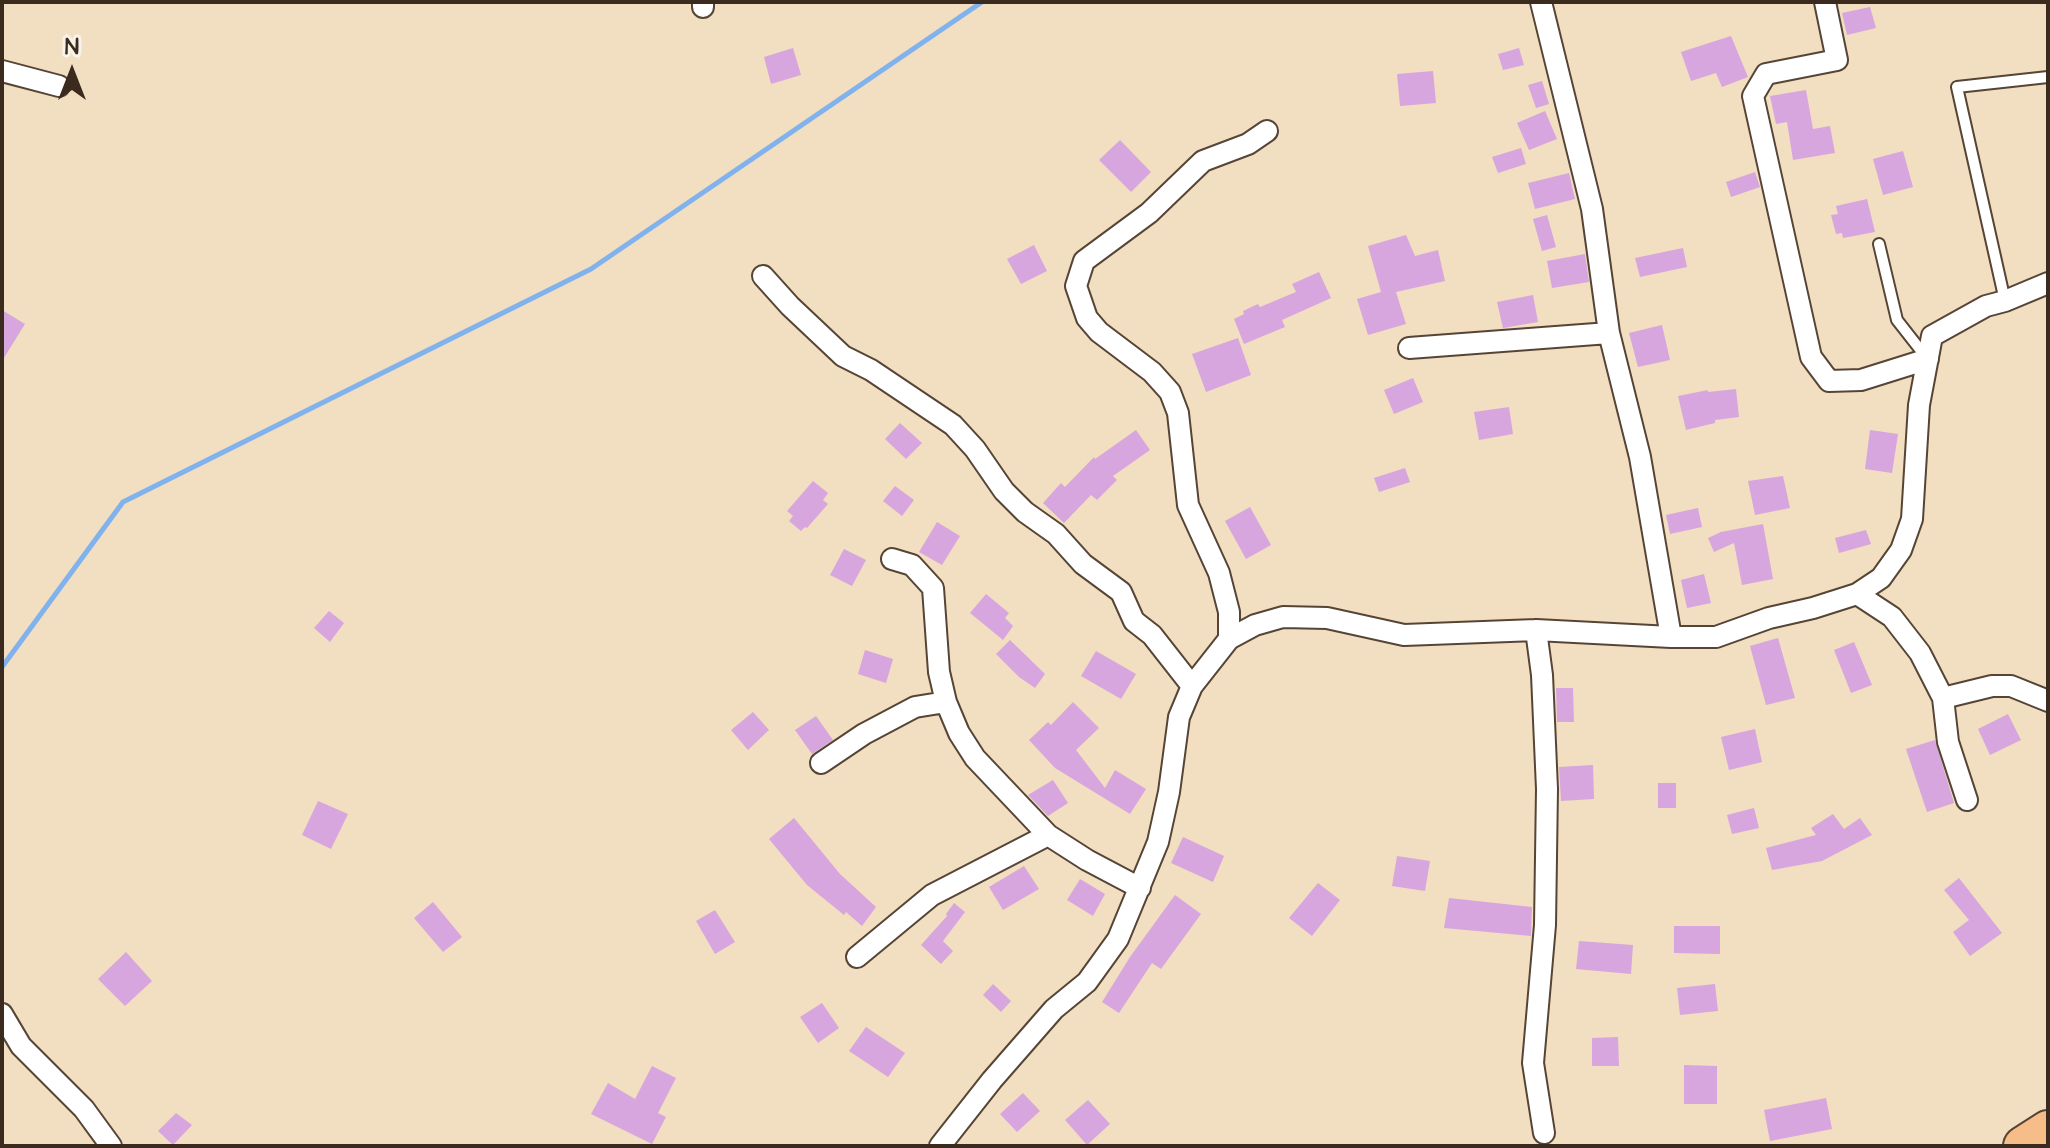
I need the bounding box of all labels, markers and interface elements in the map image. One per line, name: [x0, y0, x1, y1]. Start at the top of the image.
north arrow: [32, 32, 112, 112]
text: N: [65, 32, 79, 63]

